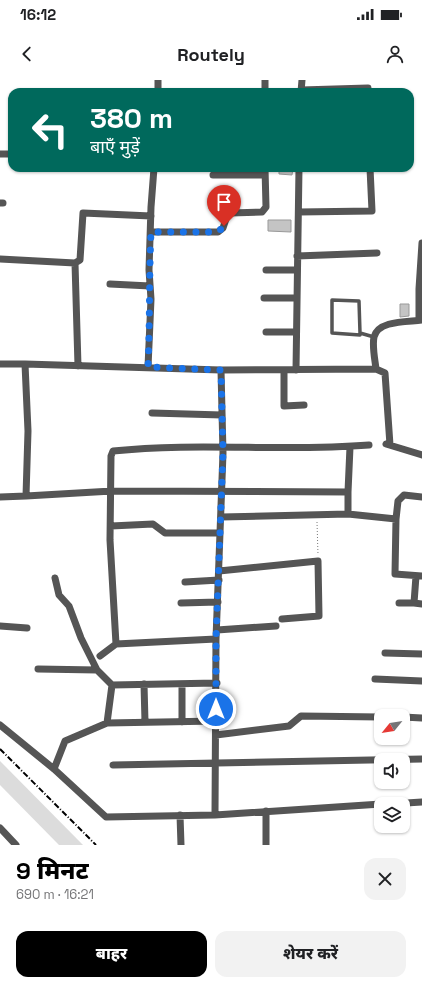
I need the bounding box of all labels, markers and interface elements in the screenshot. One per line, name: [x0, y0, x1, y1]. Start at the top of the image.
text: 16:12: [20, 5, 56, 24]
icon: back: [16, 43, 38, 65]
text: Routely: [177, 43, 245, 66]
icon: person: [384, 43, 406, 65]
text: 380 m: [90, 100, 173, 136]
icon: left: [24, 104, 76, 156]
text: बाएँ मुड़ें: [90, 135, 140, 158]
pin: [207, 185, 241, 226]
icon: arrive: [213, 191, 235, 213]
position arrow: [195, 688, 237, 730]
north arrow: [374, 709, 410, 745]
map controls: [374, 709, 410, 833]
button: sound: [374, 753, 410, 789]
button: layers: [374, 797, 410, 833]
text: 9 मिनट: [16, 855, 89, 886]
button: close: [364, 858, 406, 900]
text: 690 m · 16:21: [16, 886, 94, 903]
button: बाहर: [16, 931, 207, 977]
button: शेयर करें: [215, 931, 406, 977]

